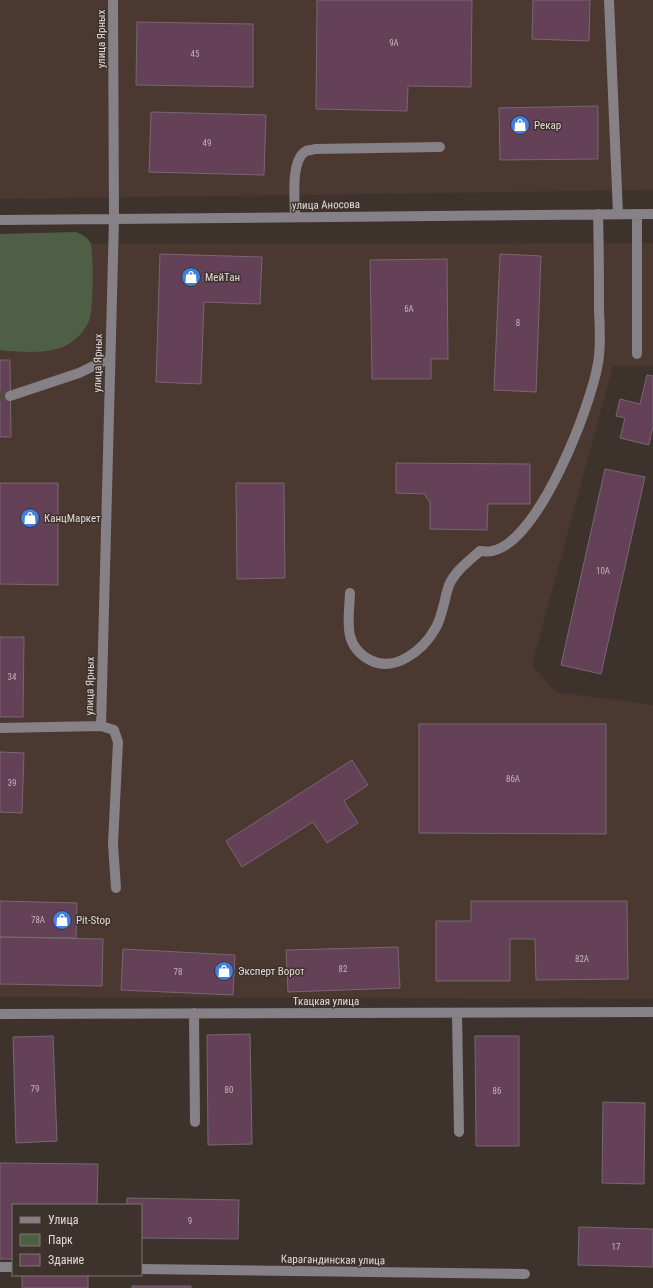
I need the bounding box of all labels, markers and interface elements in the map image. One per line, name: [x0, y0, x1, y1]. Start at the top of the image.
street label: улица Ярных: [95, 10, 108, 68]
house number: 9А: [389, 38, 399, 48]
house number: 45: [191, 49, 200, 59]
shop icon: Рекар: [509, 114, 531, 136]
place label: Рекар: [534, 119, 561, 132]
house number: 49: [203, 138, 211, 148]
street label: улица Аносова: [292, 198, 360, 212]
shop icon: МейТан: [180, 266, 202, 288]
place label: МейТан: [205, 271, 240, 284]
house number: 6А: [404, 304, 414, 314]
house number: 8: [516, 318, 520, 328]
street label: улица Ярных: [91, 333, 105, 392]
shop icon: КанцМаркет: [19, 507, 41, 529]
place label: КанцМаркет: [44, 512, 101, 525]
house number: 10А: [596, 566, 610, 576]
street label: улица Ярных: [83, 656, 97, 715]
house number: 34: [8, 672, 17, 682]
house number: 86А: [506, 774, 520, 784]
house number: 39: [8, 778, 16, 788]
shop icon: Pit-Stop: [51, 909, 73, 931]
place label: Pit-Stop: [76, 914, 110, 927]
house number: 78А: [31, 915, 45, 925]
house number: 82А: [575, 954, 589, 964]
shop icon: Эксперт Ворот: [213, 960, 235, 982]
house number: 82: [339, 964, 348, 974]
place label: Эксперт Ворот: [238, 965, 305, 978]
house number: 78: [174, 967, 182, 977]
street label: Ткацкая улица: [293, 995, 359, 1008]
house number: 79: [31, 1084, 39, 1094]
house number: 80: [225, 1085, 233, 1095]
house number: 86: [493, 1086, 501, 1096]
legend: [12, 1204, 142, 1276]
text: Улица: [48, 1213, 79, 1227]
house number: 9: [188, 1216, 192, 1226]
text: Парк: [48, 1233, 73, 1247]
house number: 17: [612, 1242, 621, 1252]
text: Здание: [48, 1253, 85, 1267]
street label: Карагандинская улица: [281, 1253, 385, 1267]

